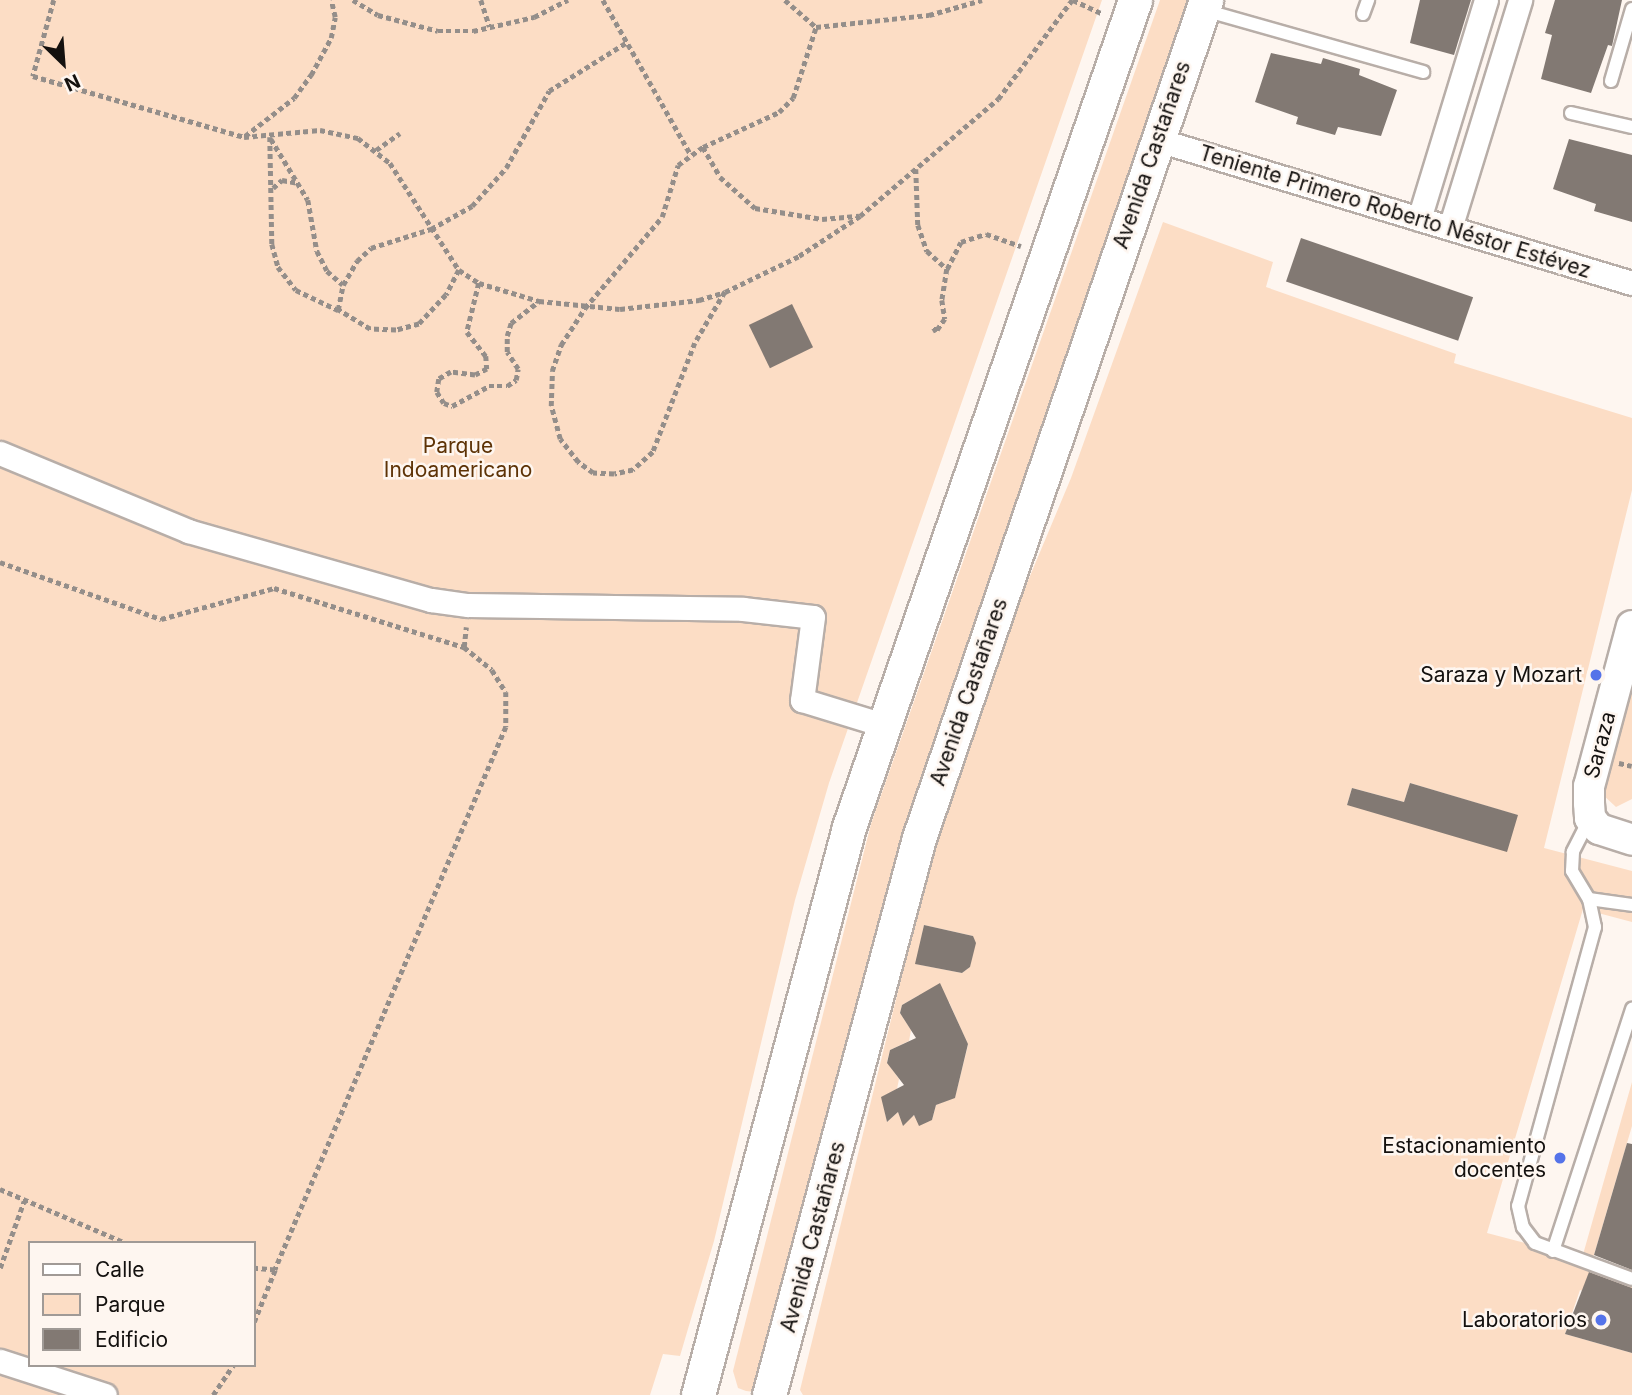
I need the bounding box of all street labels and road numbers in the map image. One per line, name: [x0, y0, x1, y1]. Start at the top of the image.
street label: Avenida Castañares: [1108, 58, 1196, 252]
street label: Teniente Primero Roberto Néstor Estévez: [1196, 140, 1594, 284]
street label: Avenida Castañares: [925, 595, 1013, 789]
street label: Saraza: [1579, 709, 1621, 781]
street label: Avenida Castañares: [775, 1139, 851, 1335]

